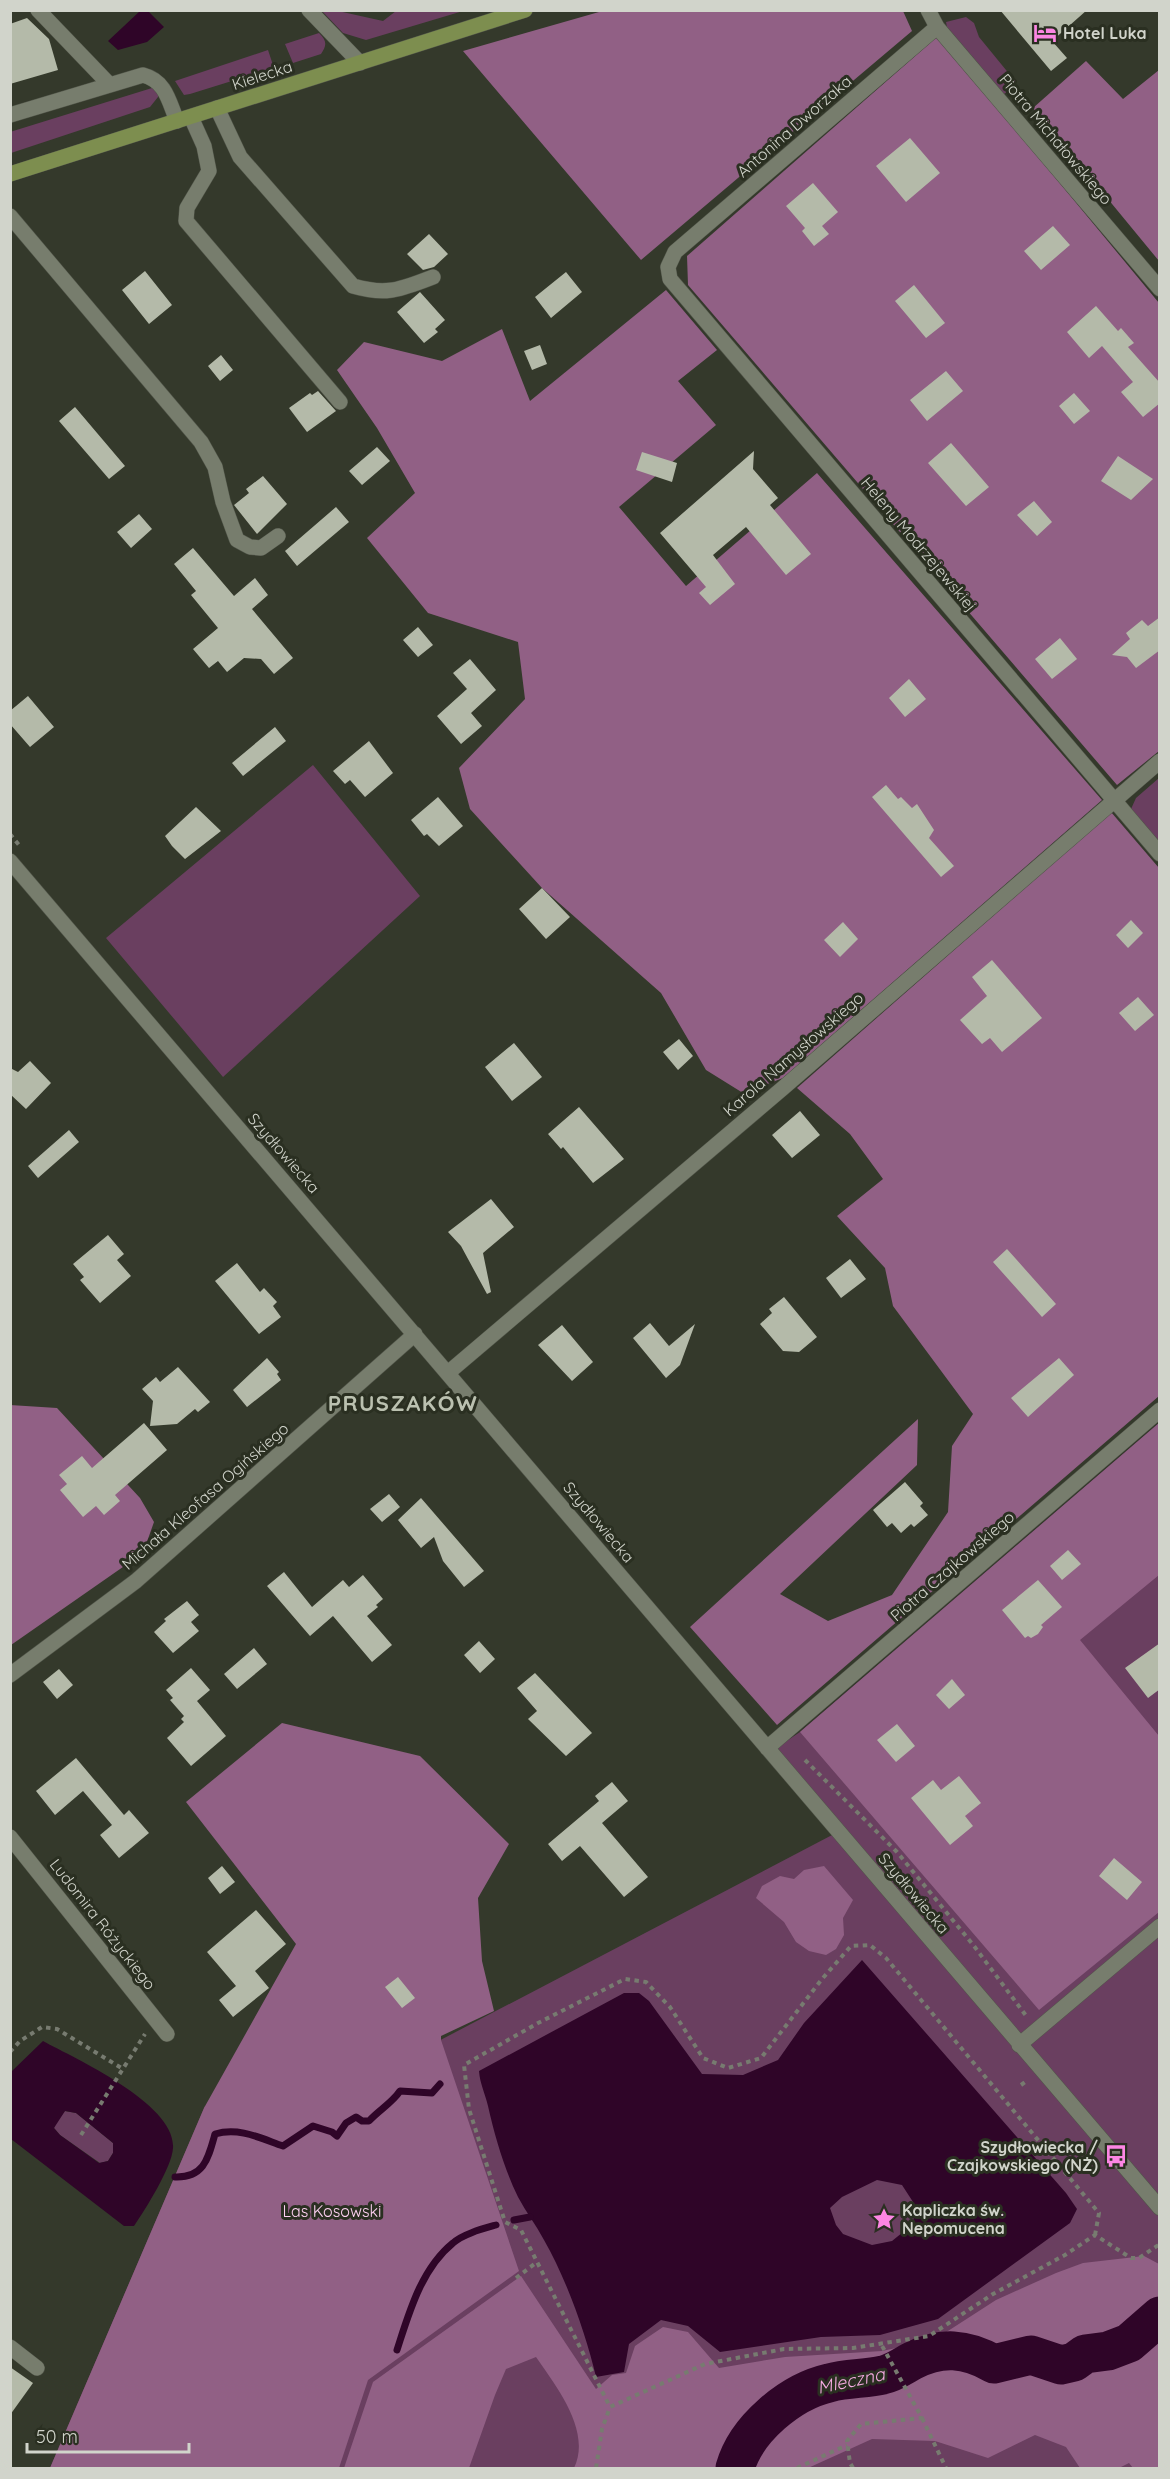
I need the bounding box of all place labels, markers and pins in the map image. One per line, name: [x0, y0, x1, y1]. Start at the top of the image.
hotel icon: Hotel Luka: [1032, 20, 1058, 46]
place label: Hotel Luka: [1063, 23, 1147, 43]
place label: Szydłowiecka / Czajkowskiego (NŻ): [947, 2137, 1098, 2175]
bus stop icon: Szydłowiecka / Czajkowskiego (NŻ): [1103, 2143, 1129, 2169]
place label: Kapliczka św. Nepomucena: [902, 2200, 1005, 2238]
place icon: Kapliczka św. Nepomucena: [871, 2206, 897, 2232]

